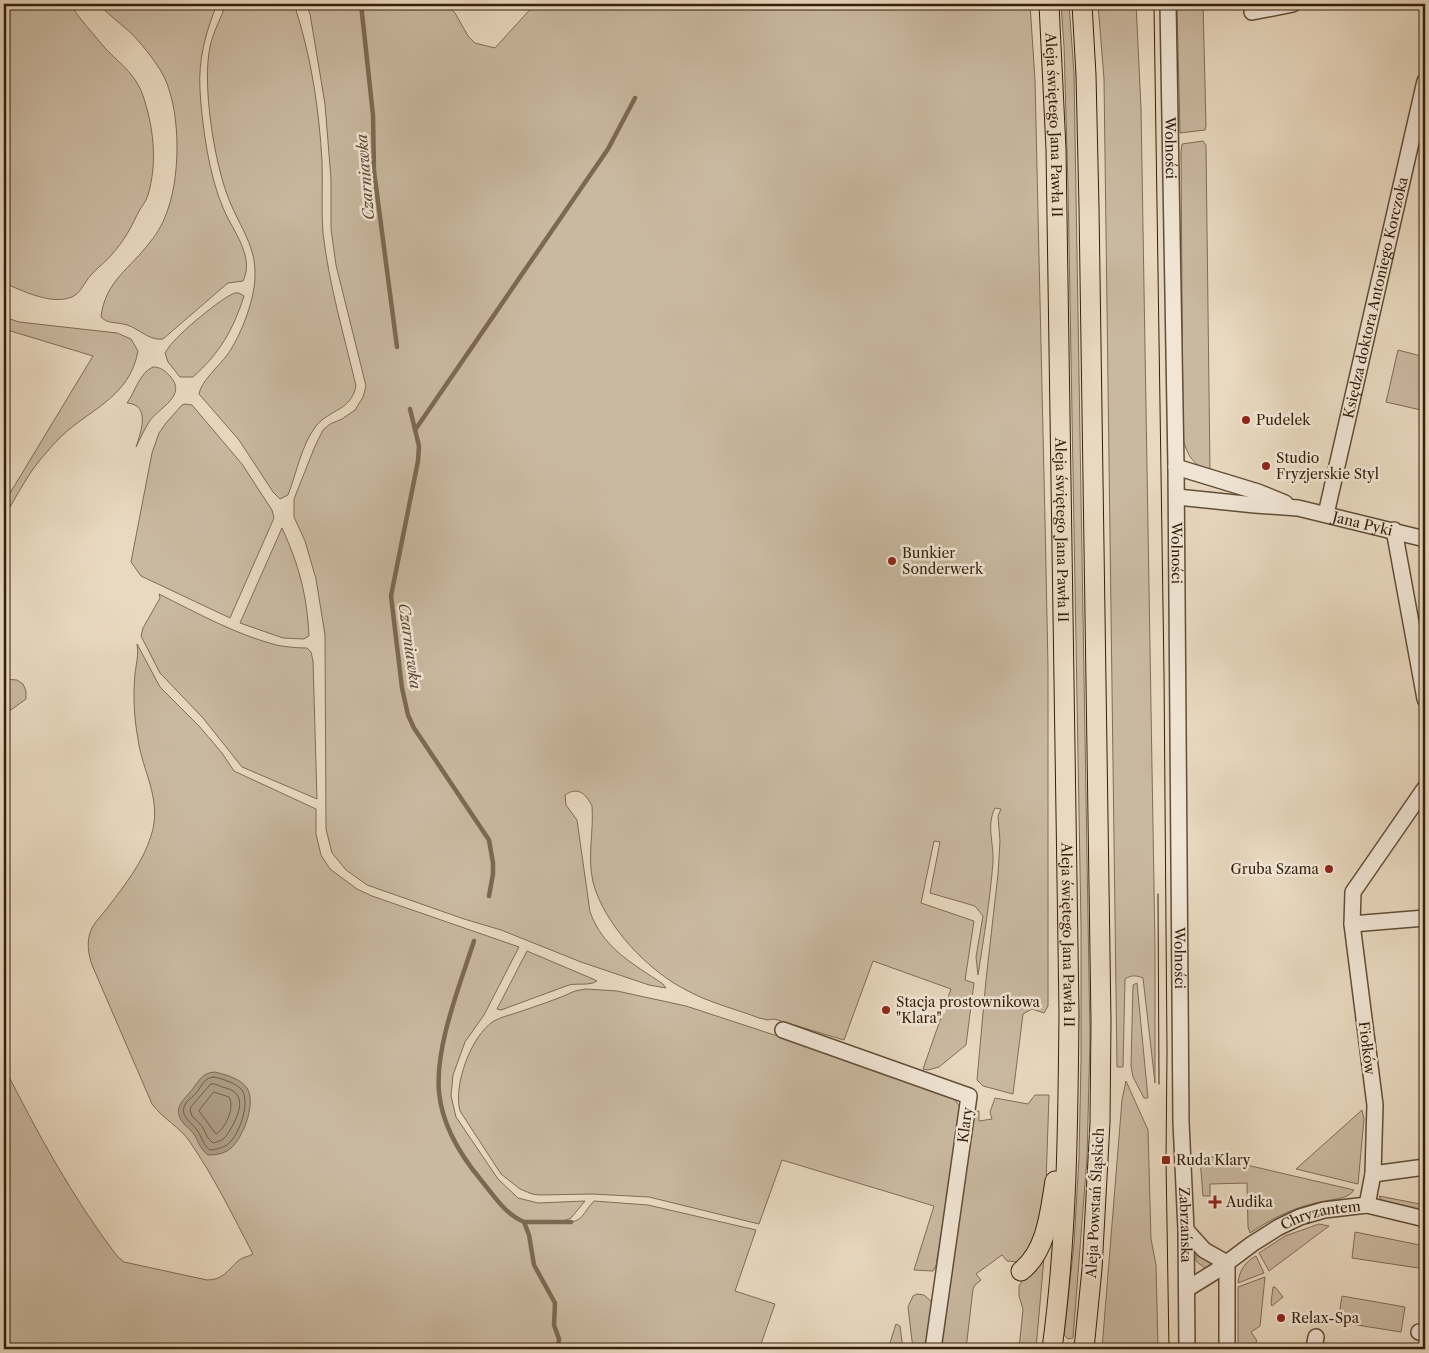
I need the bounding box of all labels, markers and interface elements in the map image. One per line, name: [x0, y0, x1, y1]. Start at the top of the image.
street label: Aleja świętego Jana Pawła II: [1041, 31, 1066, 217]
street label: Wolności: [1161, 116, 1180, 179]
water label: Czarniawka: [352, 133, 378, 221]
street label: Księdza doktora Antoniego Korczoka: [1339, 175, 1412, 420]
place label: Pudelek: [1256, 411, 1311, 429]
marker: Pudelek: [1240, 414, 1252, 426]
street label: Aleja świętego Jana Pawła II: [1051, 436, 1072, 622]
place label: Studio Fryzjerskie Styl: [1276, 449, 1379, 483]
marker: Studio Fryzjerskie Styl: [1260, 460, 1272, 472]
street label: Jana Pyki: [1329, 507, 1394, 540]
street label: Wolności: [1167, 521, 1186, 584]
place label: Bunkier Sonderwerk: [902, 544, 984, 578]
marker: Bunkier Sonderwerk: [886, 555, 898, 567]
water label: Czarniawka: [395, 602, 425, 690]
street label: Aleja świętego Jana Pawła II: [1057, 841, 1078, 1027]
place label: Gruba Szama: [1230, 860, 1320, 878]
marker: Gruba Szama: [1323, 863, 1335, 875]
street label: Wolności: [1171, 926, 1189, 989]
place label: Stacja prostownikowa "Klara": [896, 993, 1041, 1027]
marker: Stacja prostownikowa "Klara": [880, 1004, 892, 1016]
street label: Fiołków: [1355, 1020, 1379, 1076]
street label: Klary: [954, 1106, 976, 1144]
street label: Aleja Powstań Śląskich: [1081, 1127, 1108, 1280]
place label: Ruda Klary: [1176, 1151, 1251, 1169]
marker: Ruda Klary: [1160, 1154, 1172, 1166]
street label: Zabrzańska: [1175, 1187, 1195, 1263]
place label: Audika: [1225, 1193, 1273, 1211]
marker: Audika: [1208, 1195, 1222, 1209]
street label: Chryzantem: [1278, 1197, 1362, 1234]
place label: Relax-Spa: [1291, 1309, 1360, 1327]
marker: Relax-Spa: [1275, 1312, 1287, 1324]

